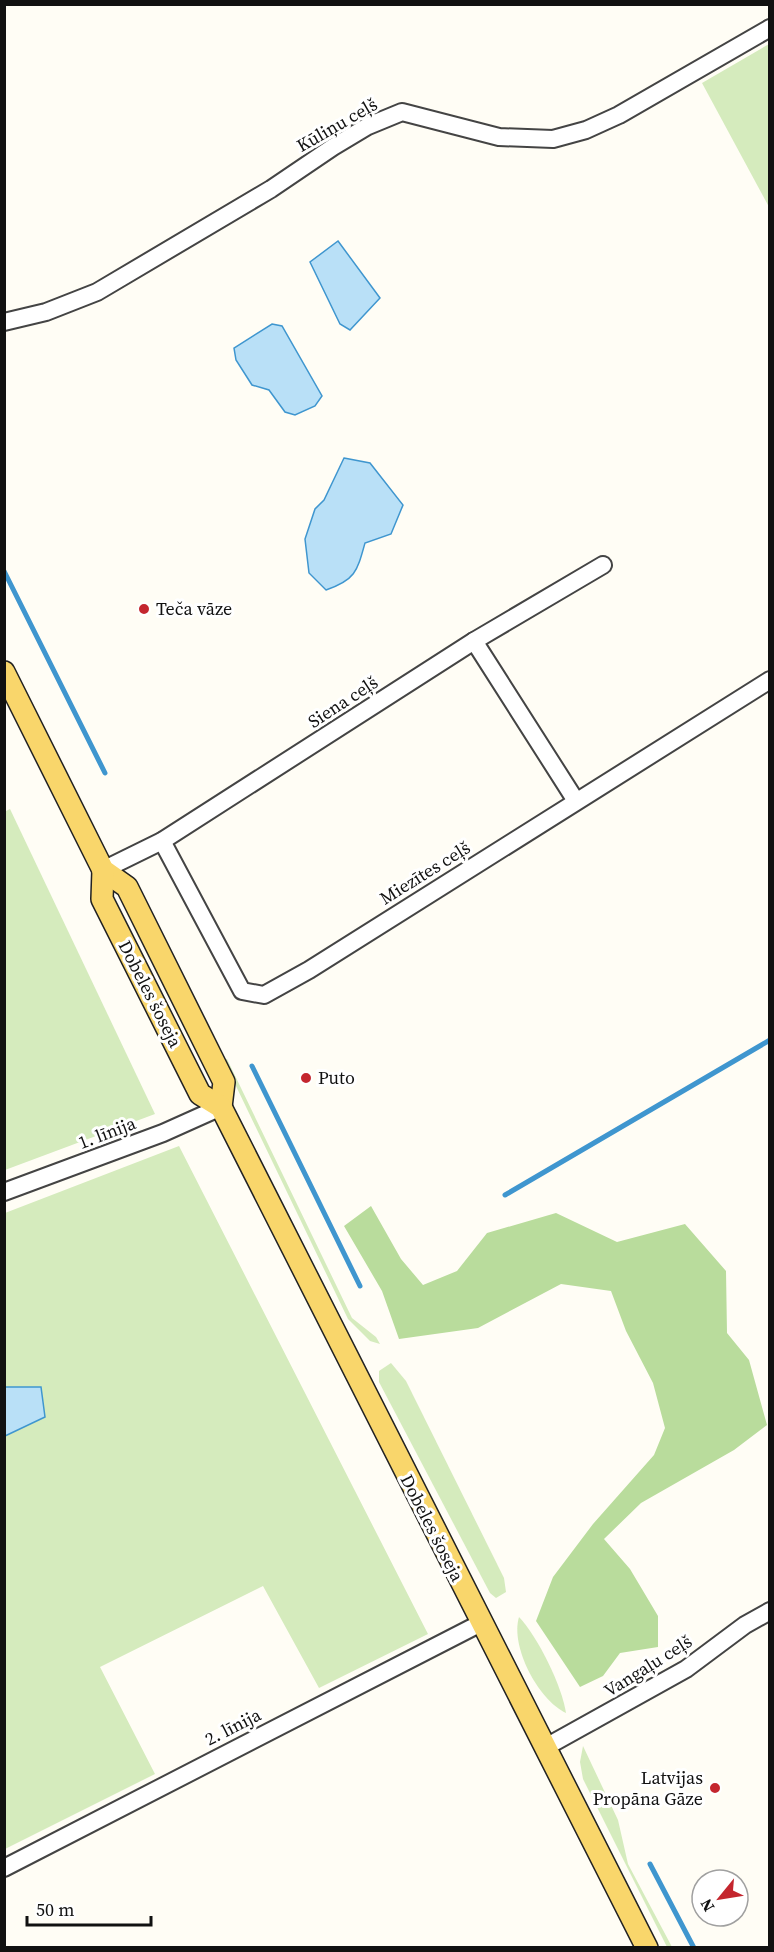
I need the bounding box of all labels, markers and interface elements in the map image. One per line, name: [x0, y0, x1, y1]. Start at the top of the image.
street label: Kūliņu ceļš: [292, 91, 382, 158]
place label: Teča vāze: [156, 596, 232, 621]
marker: Teča vāze: [137, 602, 151, 616]
street label: Siena ceļš: [303, 669, 383, 734]
street label: Miezītes ceļš: [375, 835, 475, 910]
street label: Dobeles šoseja: [113, 936, 189, 1052]
place label: Puto: [318, 1065, 355, 1090]
marker: Puto: [299, 1071, 313, 1085]
street label: 1. līnija: [74, 1110, 140, 1155]
street label: Dobeles šoseja: [395, 1470, 471, 1586]
street label: Vangaļu ceļš: [599, 1628, 697, 1703]
street label: 2. līnija: [200, 1701, 266, 1751]
place label: Latvijas Propāna Gāze: [593, 1765, 703, 1811]
marker: Latvijas Propāna Gāze: [708, 1781, 722, 1795]
north arrow: [690, 1868, 750, 1928]
scale bar: [27, 1889, 152, 1927]
text: N: [694, 1895, 719, 1916]
text: 50 m: [36, 1897, 74, 1922]

